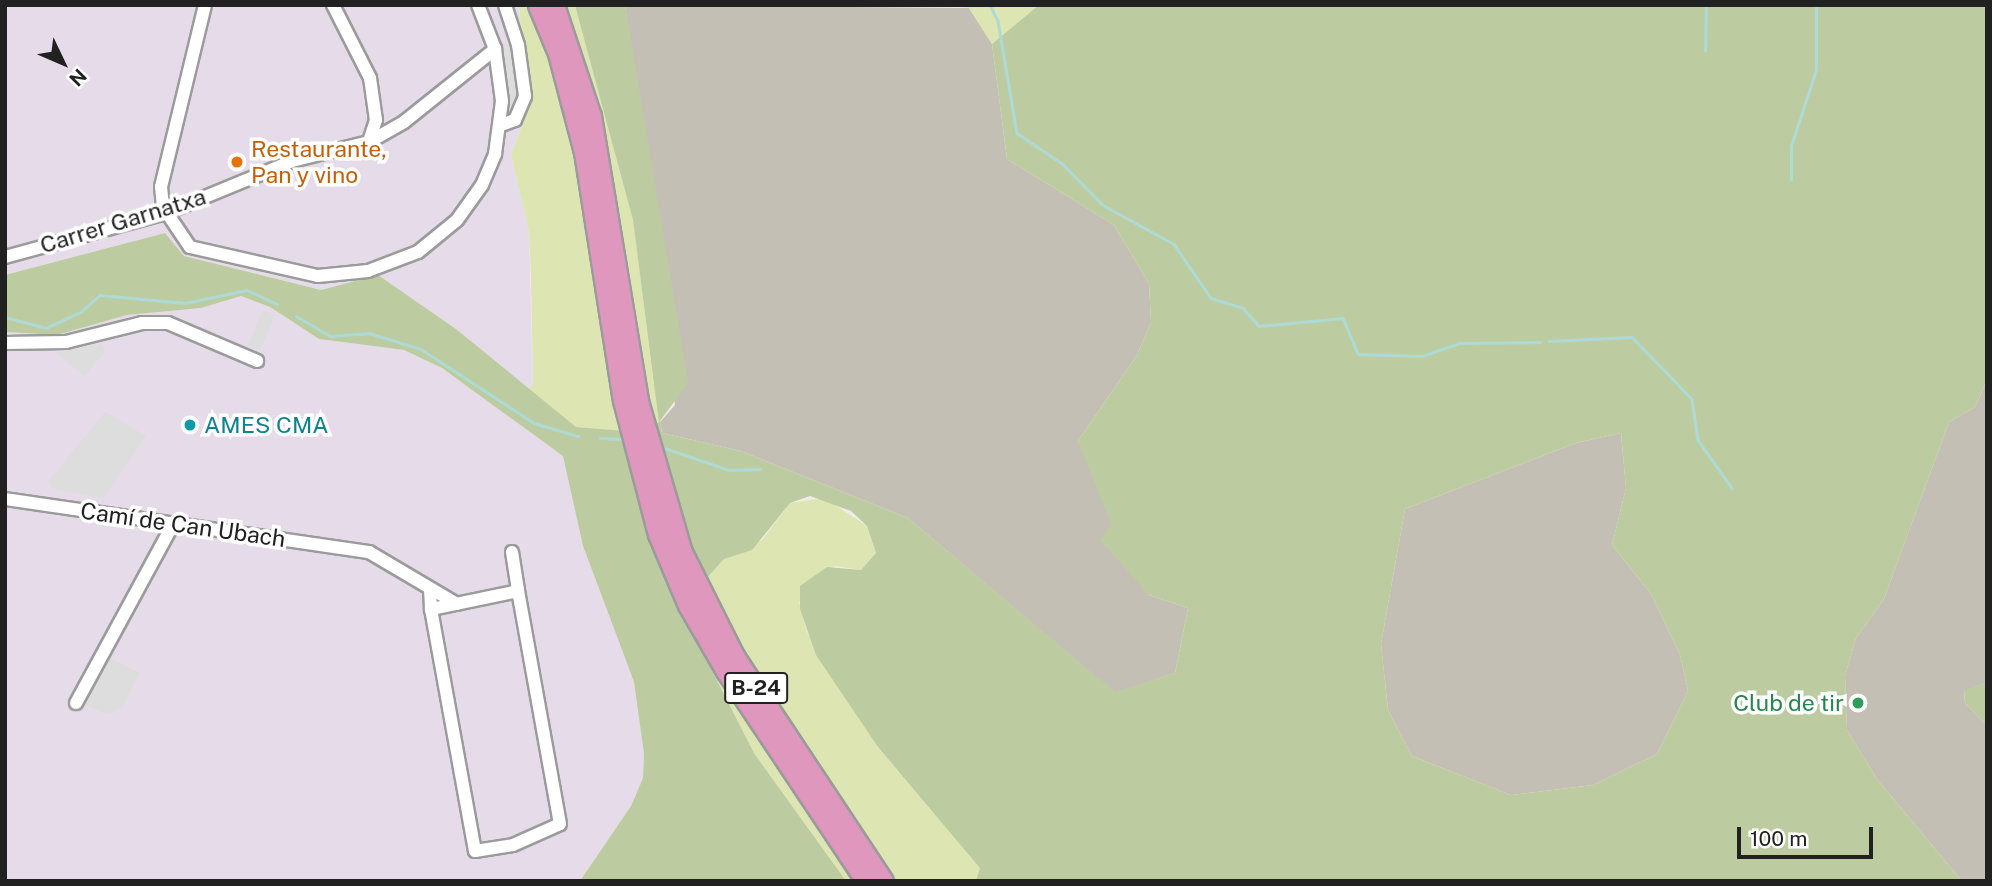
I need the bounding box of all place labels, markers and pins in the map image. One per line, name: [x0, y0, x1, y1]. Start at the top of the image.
place label: Restaurante, Pan y vino: [251, 135, 387, 189]
marker: Restaurante, Pan y vino: [229, 154, 245, 170]
place label: AMES CMA: [204, 411, 329, 439]
marker: AMES CMA: [182, 417, 198, 433]
place label: Club de tir: [1733, 689, 1844, 717]
marker: Club de tir: [1850, 695, 1866, 711]

